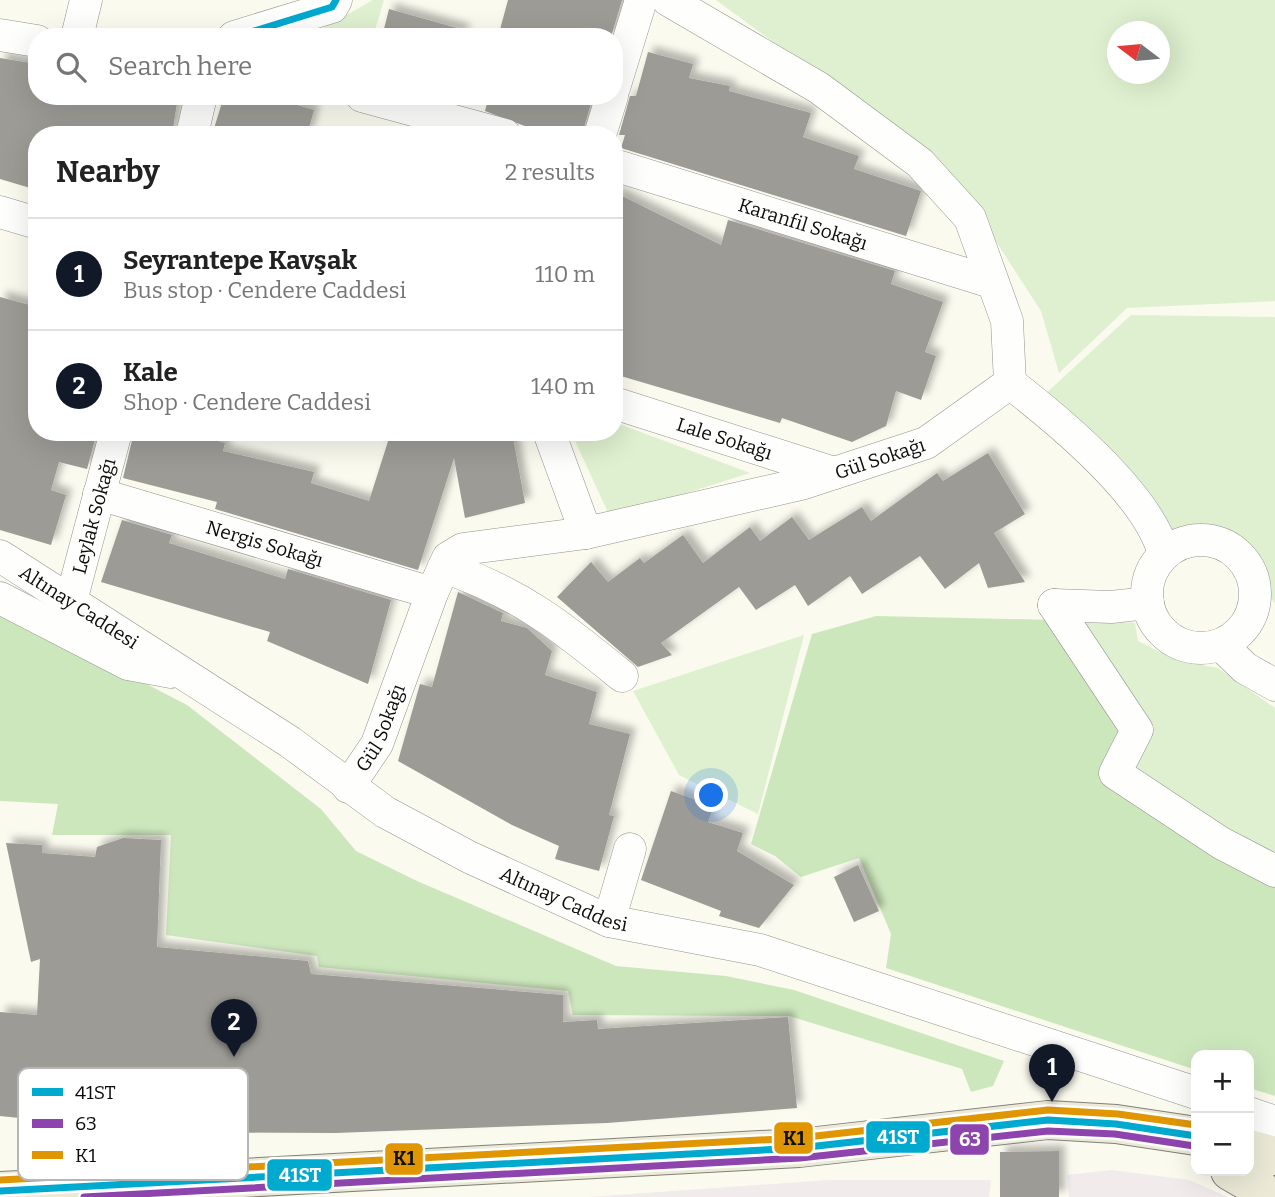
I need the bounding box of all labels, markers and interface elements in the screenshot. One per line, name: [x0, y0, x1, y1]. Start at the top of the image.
north arrow: [1107, 21, 1170, 84]
search box: [28, 28, 623, 105]
icon: search: [52, 48, 90, 86]
text: Search here: [108, 51, 252, 82]
text: Nearby: [56, 154, 160, 190]
text: 2 results: [505, 158, 595, 186]
street label: Karanfil Sokağı: [736, 193, 871, 255]
text: Seyrantepe Kavşak: [123, 245, 357, 276]
text: 1: [74, 260, 84, 288]
text: 110 m: [535, 260, 595, 288]
text: Bus stop · Cendere Caddesi: [123, 276, 406, 304]
text: Kale: [123, 357, 178, 388]
text: 2: [73, 372, 85, 400]
text: 140 m: [531, 372, 595, 400]
text: Shop · Cendere Caddesi: [123, 388, 371, 416]
street label: Lale Sokağı: [674, 412, 776, 464]
street label: Gül Sokağı: [832, 433, 928, 484]
street label: Leylak Sokağı: [67, 455, 120, 576]
street label: Nergis Sokağı: [204, 515, 326, 572]
street label: Altınay Caddesi: [15, 560, 143, 654]
street label: Gül Sokağı: [350, 681, 409, 776]
your location: [694, 778, 728, 812]
street label: Altınay Caddesi: [497, 861, 630, 936]
pin: 2: [211, 999, 257, 1057]
pin: 1: [1029, 1044, 1075, 1102]
map controls: [1191, 1050, 1254, 1176]
button: +: [1191, 1050, 1254, 1113]
legend: [18, 1068, 248, 1180]
text: 41ST: [75, 1081, 116, 1104]
text: 63: [75, 1112, 97, 1135]
button: −: [1191, 1113, 1254, 1176]
line badge: 41ST: [865, 1120, 931, 1154]
line badge: K1: [773, 1121, 814, 1155]
line badge: 63: [949, 1123, 990, 1156]
text: 41ST: [877, 1126, 920, 1149]
text: K1: [783, 1127, 806, 1150]
text: 63: [959, 1128, 981, 1151]
line badge: K1: [384, 1142, 424, 1176]
text: K1: [75, 1144, 96, 1167]
text: K1: [393, 1147, 416, 1170]
line badge: 41ST: [266, 1158, 333, 1192]
text: 41ST: [279, 1164, 322, 1187]

